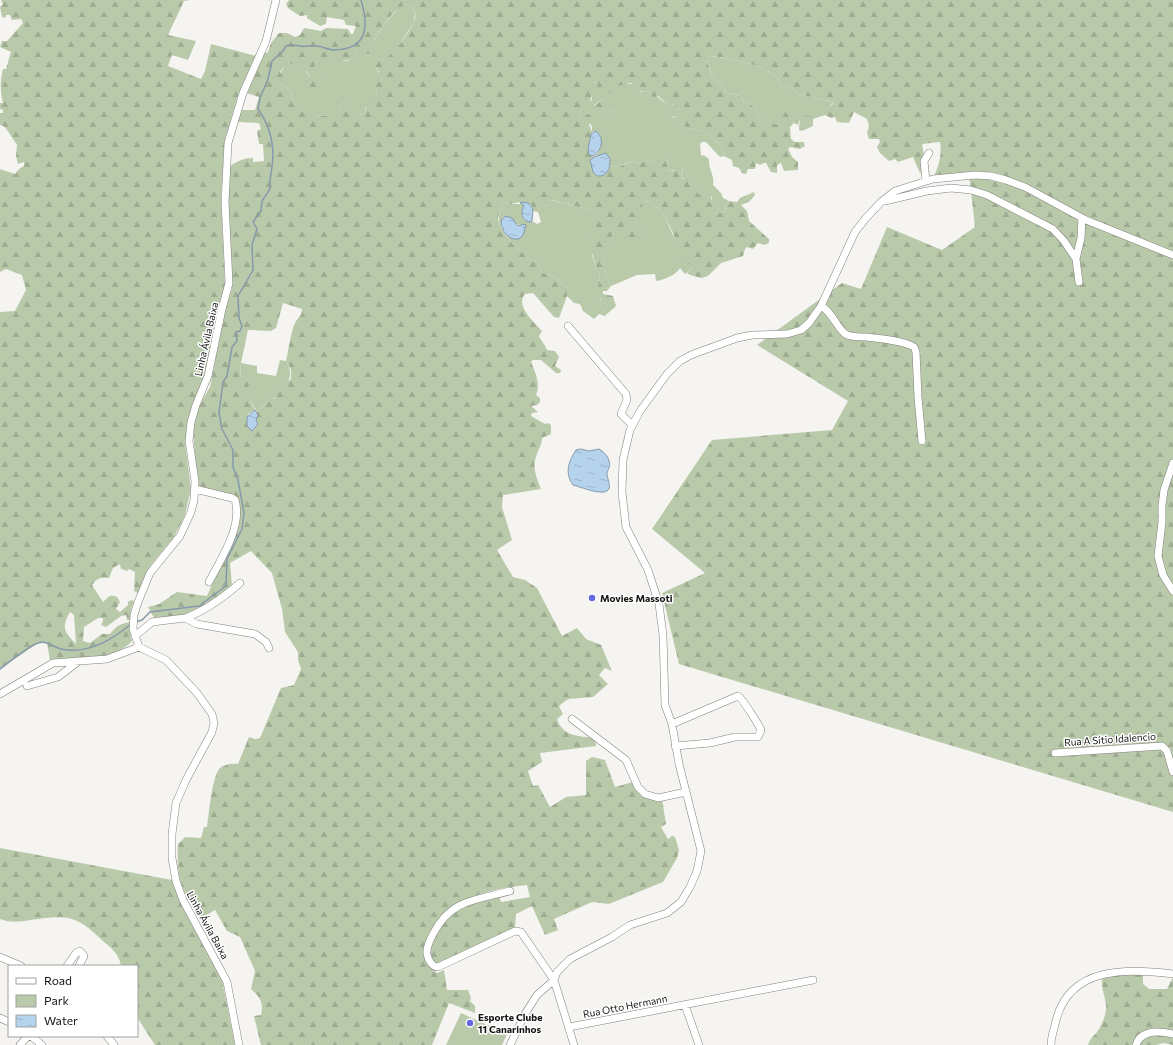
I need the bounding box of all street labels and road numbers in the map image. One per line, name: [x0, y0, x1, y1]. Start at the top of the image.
street label: Linha Ávila Baixa: [192, 301, 220, 377]
street label: Rua A Sítio Idalencio: [1064, 730, 1156, 748]
street label: Linha Ávila Baixa: [184, 889, 232, 961]
street label: Rua Otto Hermann: [582, 992, 668, 1020]

